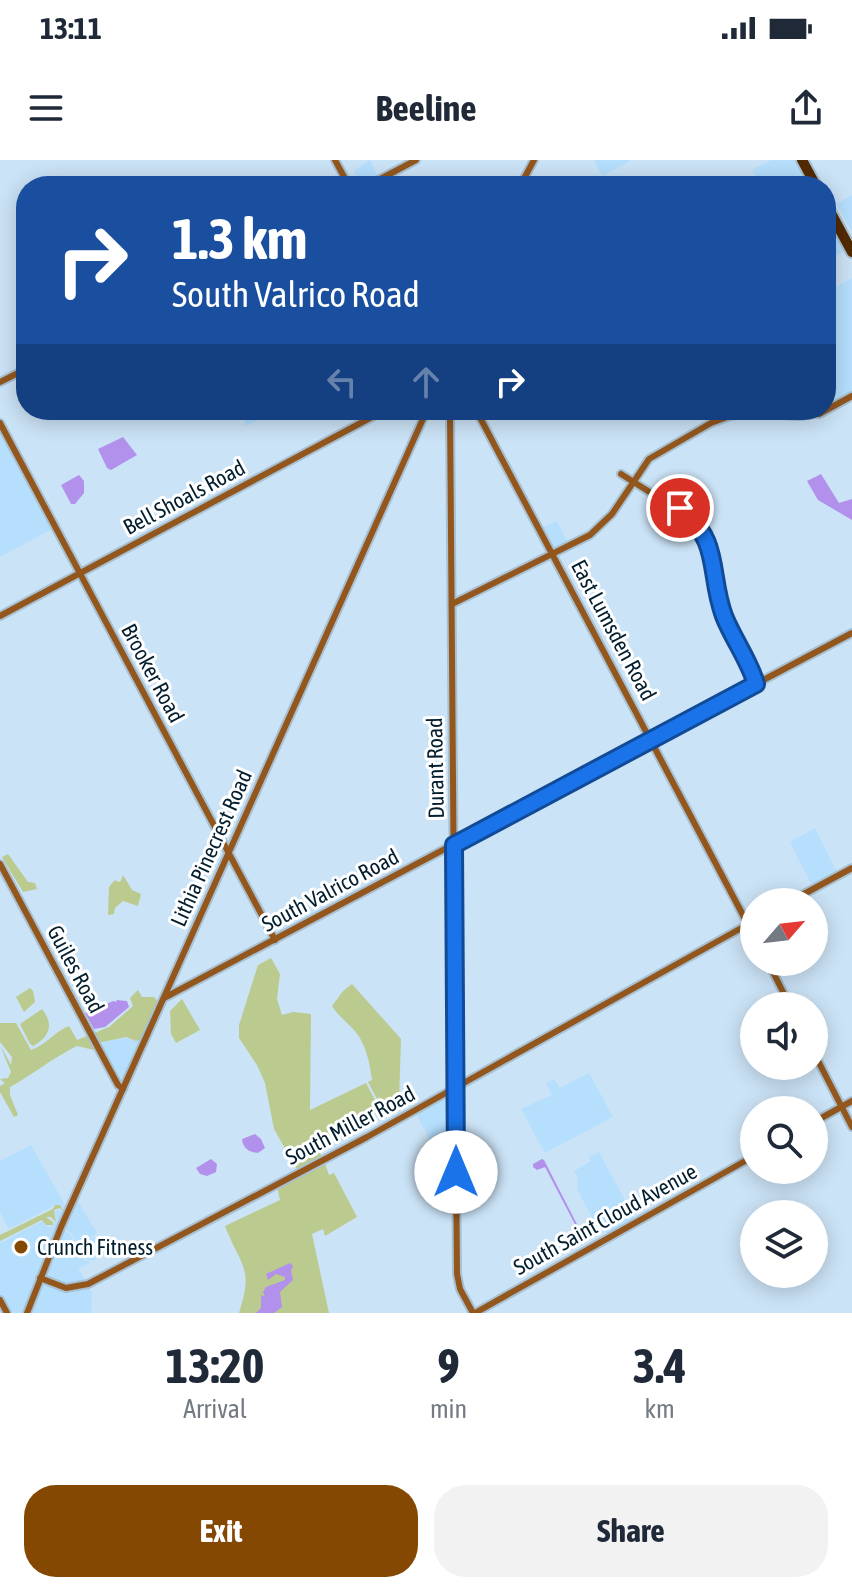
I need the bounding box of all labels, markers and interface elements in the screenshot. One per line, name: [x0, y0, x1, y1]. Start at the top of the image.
text: 13:11: [40, 11, 102, 45]
icon: menu: [24, 86, 68, 130]
icon: share: [784, 86, 828, 130]
text: Beeline: [375, 87, 477, 129]
text: 1.3 km: [172, 207, 307, 271]
icon: right: [40, 208, 144, 312]
text: South Valrico Road: [172, 273, 420, 315]
icon: left: [320, 360, 364, 404]
icon: ahead: [404, 360, 448, 404]
icon: right: [488, 360, 532, 404]
street label: Bell Shoals Road: [119, 454, 249, 540]
pin: [646, 474, 714, 542]
icon: arrive: [658, 486, 702, 530]
street label: East Lumsden Road: [566, 555, 662, 705]
street label: Brooker Road: [116, 619, 190, 727]
street label: Durant Road: [421, 717, 449, 819]
street label: Lithia Pinecrest Road: [165, 766, 257, 930]
street label: South Valrico Road: [257, 843, 403, 937]
north arrow: [740, 888, 828, 976]
map controls: [740, 888, 828, 1288]
street label: Guiles Road: [42, 921, 110, 1017]
button: sound: [740, 992, 828, 1080]
street label: South Miller Road: [281, 1080, 419, 1170]
button: search: [740, 1096, 828, 1184]
position arrow: [414, 1130, 498, 1214]
street label: South Saint Cloud Avenue: [509, 1158, 701, 1280]
button: layers: [740, 1200, 828, 1288]
place label: Crunch Fitness: [37, 1234, 153, 1260]
marker: Crunch Fitness: [12, 1238, 30, 1256]
text: 13:20: [166, 1338, 264, 1393]
text: 9: [437, 1338, 460, 1393]
text: 3.4: [633, 1338, 686, 1393]
text: Arrival: [183, 1394, 247, 1424]
text: min: [430, 1394, 467, 1424]
text: km: [645, 1394, 675, 1424]
button: Exit: [24, 1485, 418, 1577]
button: Share: [434, 1485, 828, 1577]

